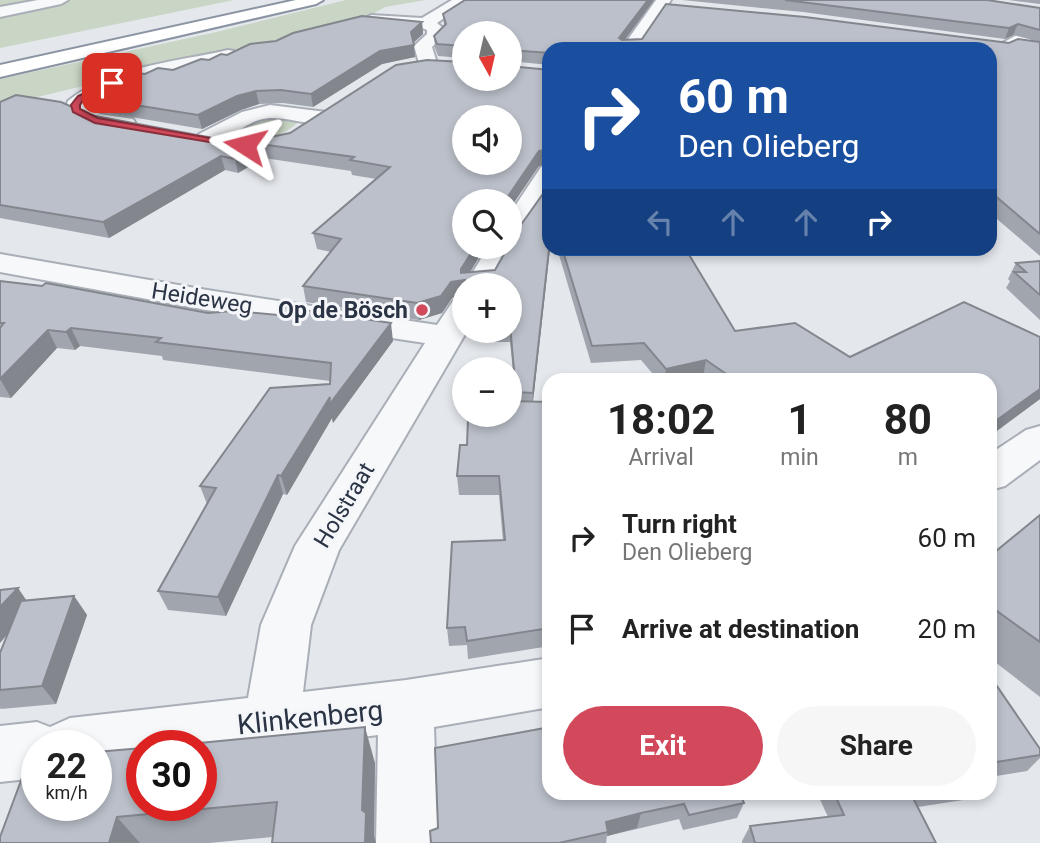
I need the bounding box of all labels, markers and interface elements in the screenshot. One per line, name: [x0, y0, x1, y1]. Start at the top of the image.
north arrow: [452, 21, 522, 91]
map controls: [452, 21, 522, 427]
pin: [82, 53, 142, 113]
icon: arrive: [93, 64, 131, 102]
text: 60 m: [678, 68, 789, 125]
icon: right: [563, 70, 654, 161]
button: sound: [452, 105, 522, 175]
position arrow: [208, 108, 282, 182]
text: Den Olieberg: [678, 127, 860, 165]
button: search: [452, 189, 522, 259]
icon: left: [641, 203, 679, 241]
icon: ahead: [714, 203, 752, 241]
icon: ahead: [787, 203, 825, 241]
icon: right: [860, 203, 898, 241]
button: +: [452, 273, 522, 343]
street label: Heideweg: [150, 277, 254, 320]
place label: Op de Bösch: [278, 297, 408, 324]
marker: Op de Bösch: [414, 302, 430, 318]
button: −: [452, 357, 522, 427]
text: 18:02: [607, 395, 715, 444]
text: 1: [787, 395, 812, 444]
text: 80: [884, 395, 932, 444]
text: Arrival: [629, 444, 694, 471]
text: min: [780, 444, 819, 471]
text: m: [898, 444, 918, 471]
street label: Holstraat: [309, 458, 380, 553]
text: Turn right: [622, 509, 737, 539]
icon: right: [563, 519, 601, 557]
text: 60 m: [918, 523, 976, 553]
text: Den Olieberg: [622, 539, 753, 566]
icon: arrive: [563, 610, 601, 648]
text: Arrive at destination: [622, 614, 859, 644]
text: 20 m: [918, 614, 976, 644]
street label: Klinkenberg: [236, 693, 385, 742]
button: Exit: [563, 706, 763, 786]
button: Share: [777, 706, 976, 786]
speed limit sign: 30: [126, 730, 217, 821]
text: 22: [46, 746, 87, 787]
text: km/h: [45, 782, 88, 803]

